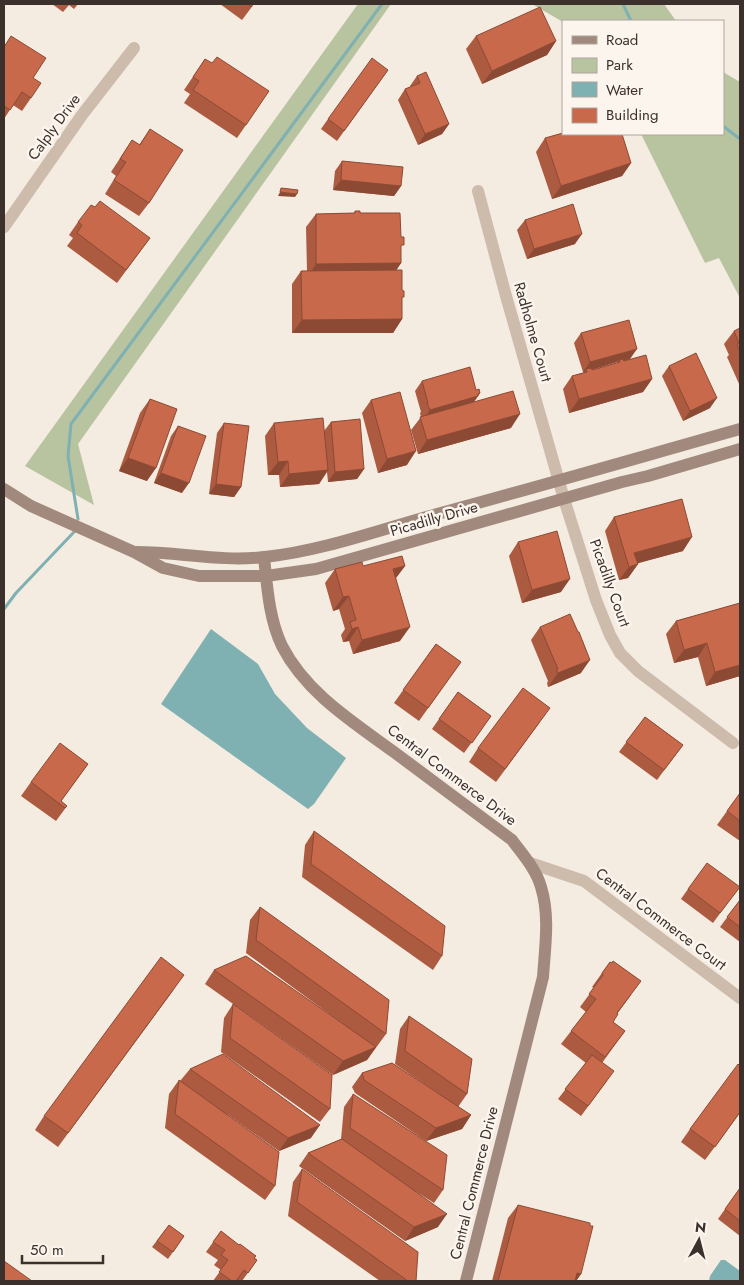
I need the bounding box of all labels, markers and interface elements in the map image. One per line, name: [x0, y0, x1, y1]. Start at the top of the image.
legend: [562, 20, 724, 135]
text: Road: [606, 29, 638, 51]
text: Park: [606, 54, 633, 76]
text: Water: [606, 79, 644, 101]
street label: Calply Drive: [22, 89, 86, 165]
text: Building: [606, 104, 658, 126]
street label: Radholme Court: [508, 280, 558, 385]
street label: Picadilly Drive: [388, 496, 481, 542]
street label: Picadilly Court: [584, 536, 636, 630]
street label: Central Commerce Drive: [383, 719, 522, 831]
street label: Central Commerce Court: [591, 862, 731, 976]
street label: Central Commerce Drive: [444, 1104, 504, 1262]
north arrow: [674, 1215, 724, 1265]
text: N: [694, 1216, 707, 1238]
scale bar: [22, 1232, 104, 1264]
text: 50 m: [30, 1239, 64, 1261]

